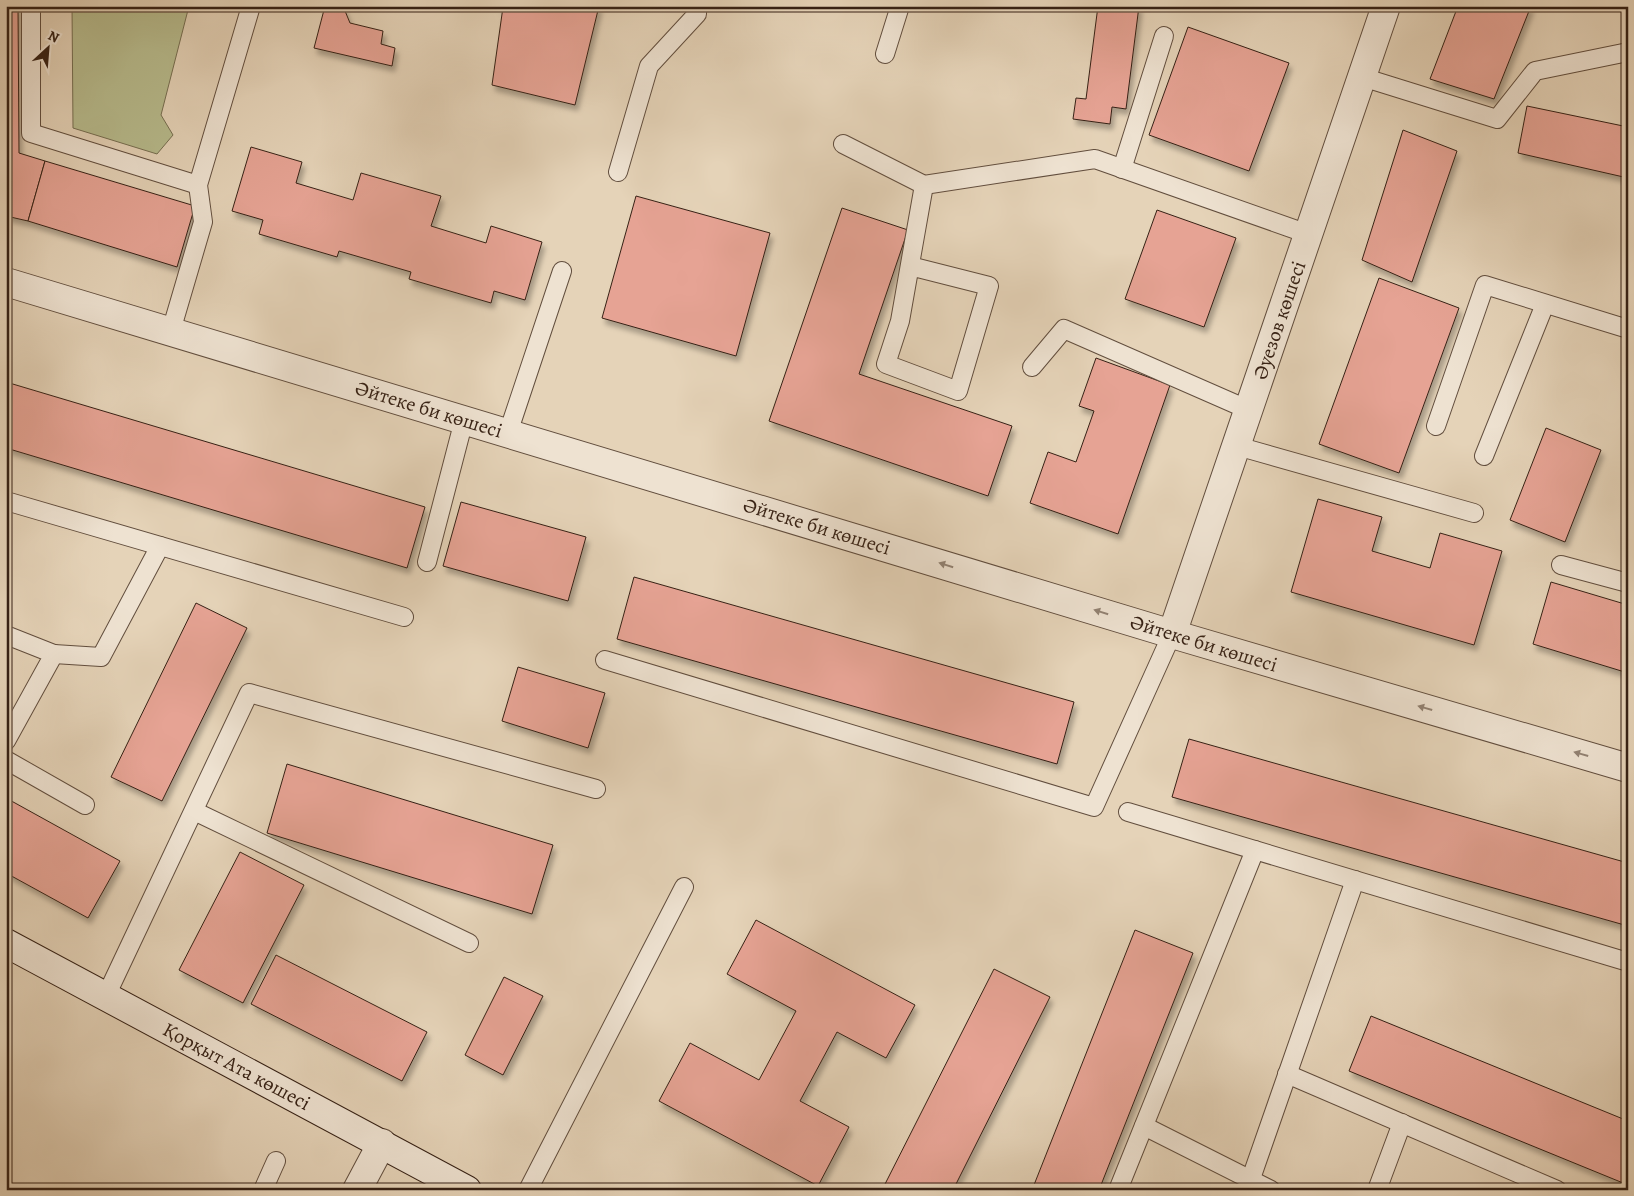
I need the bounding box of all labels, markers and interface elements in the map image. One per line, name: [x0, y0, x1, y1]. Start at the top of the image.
north arrow: [22, 22, 72, 72]
text: N: [45, 26, 62, 48]
street label: Әуезов көшесі: [1247, 257, 1312, 383]
street label: Әйтеке би көшесі: [352, 374, 506, 445]
street label: Әйтеке би көшесі: [740, 491, 894, 562]
one-way arrow: [938, 561, 953, 569]
one-way arrow: [1094, 608, 1109, 616]
street label: Әйтеке би көшесі: [1127, 608, 1281, 679]
one-way arrow: [1417, 703, 1432, 711]
one-way arrow: [1573, 749, 1588, 757]
street label: Қорқыт Ата көшесі: [158, 1016, 315, 1117]

